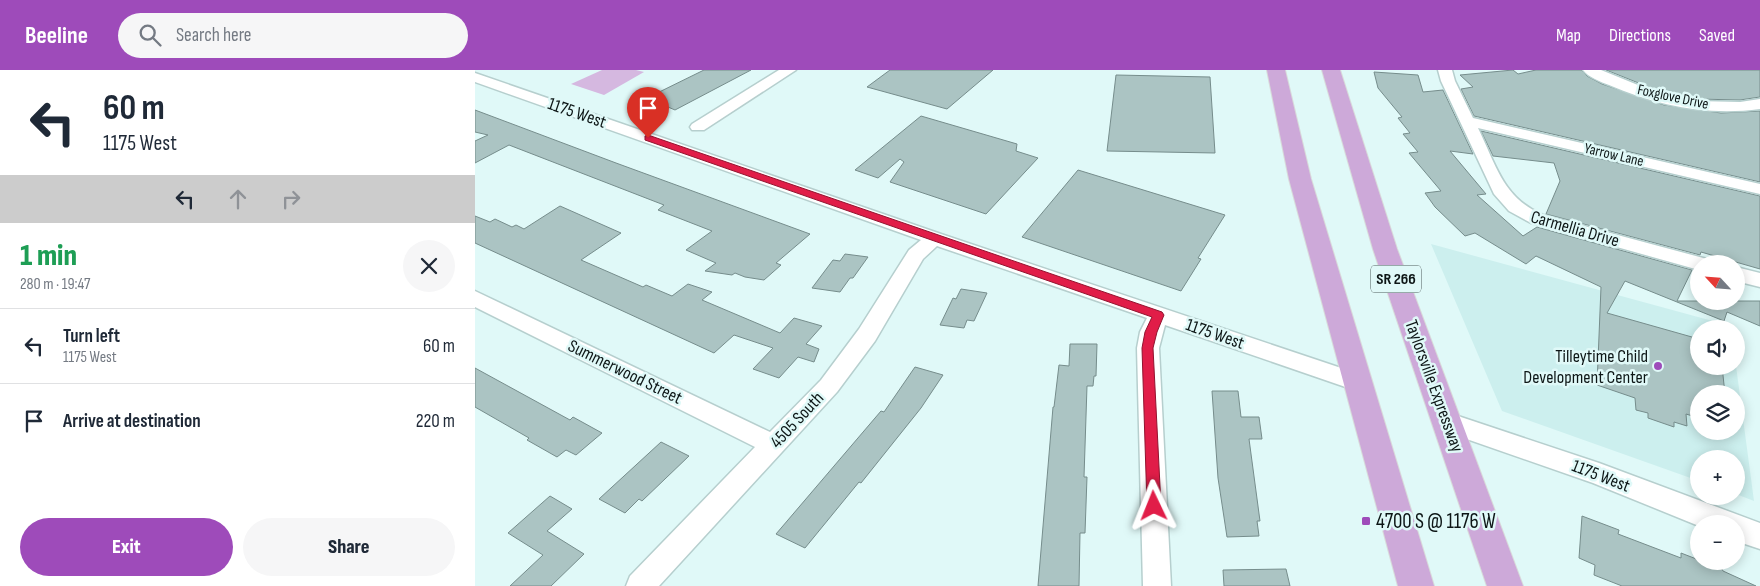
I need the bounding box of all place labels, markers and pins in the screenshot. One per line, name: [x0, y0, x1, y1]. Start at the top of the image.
pin: [627, 87, 669, 138]
place label: Tilleytime Child Development Center: [1523, 346, 1648, 388]
marker: Tilleytime Child Development Center: [1652, 360, 1664, 372]
place label: 4700 S @ 1176 W: [1376, 509, 1496, 534]
marker: 4700 S @ 1176 W: [1360, 515, 1372, 527]

